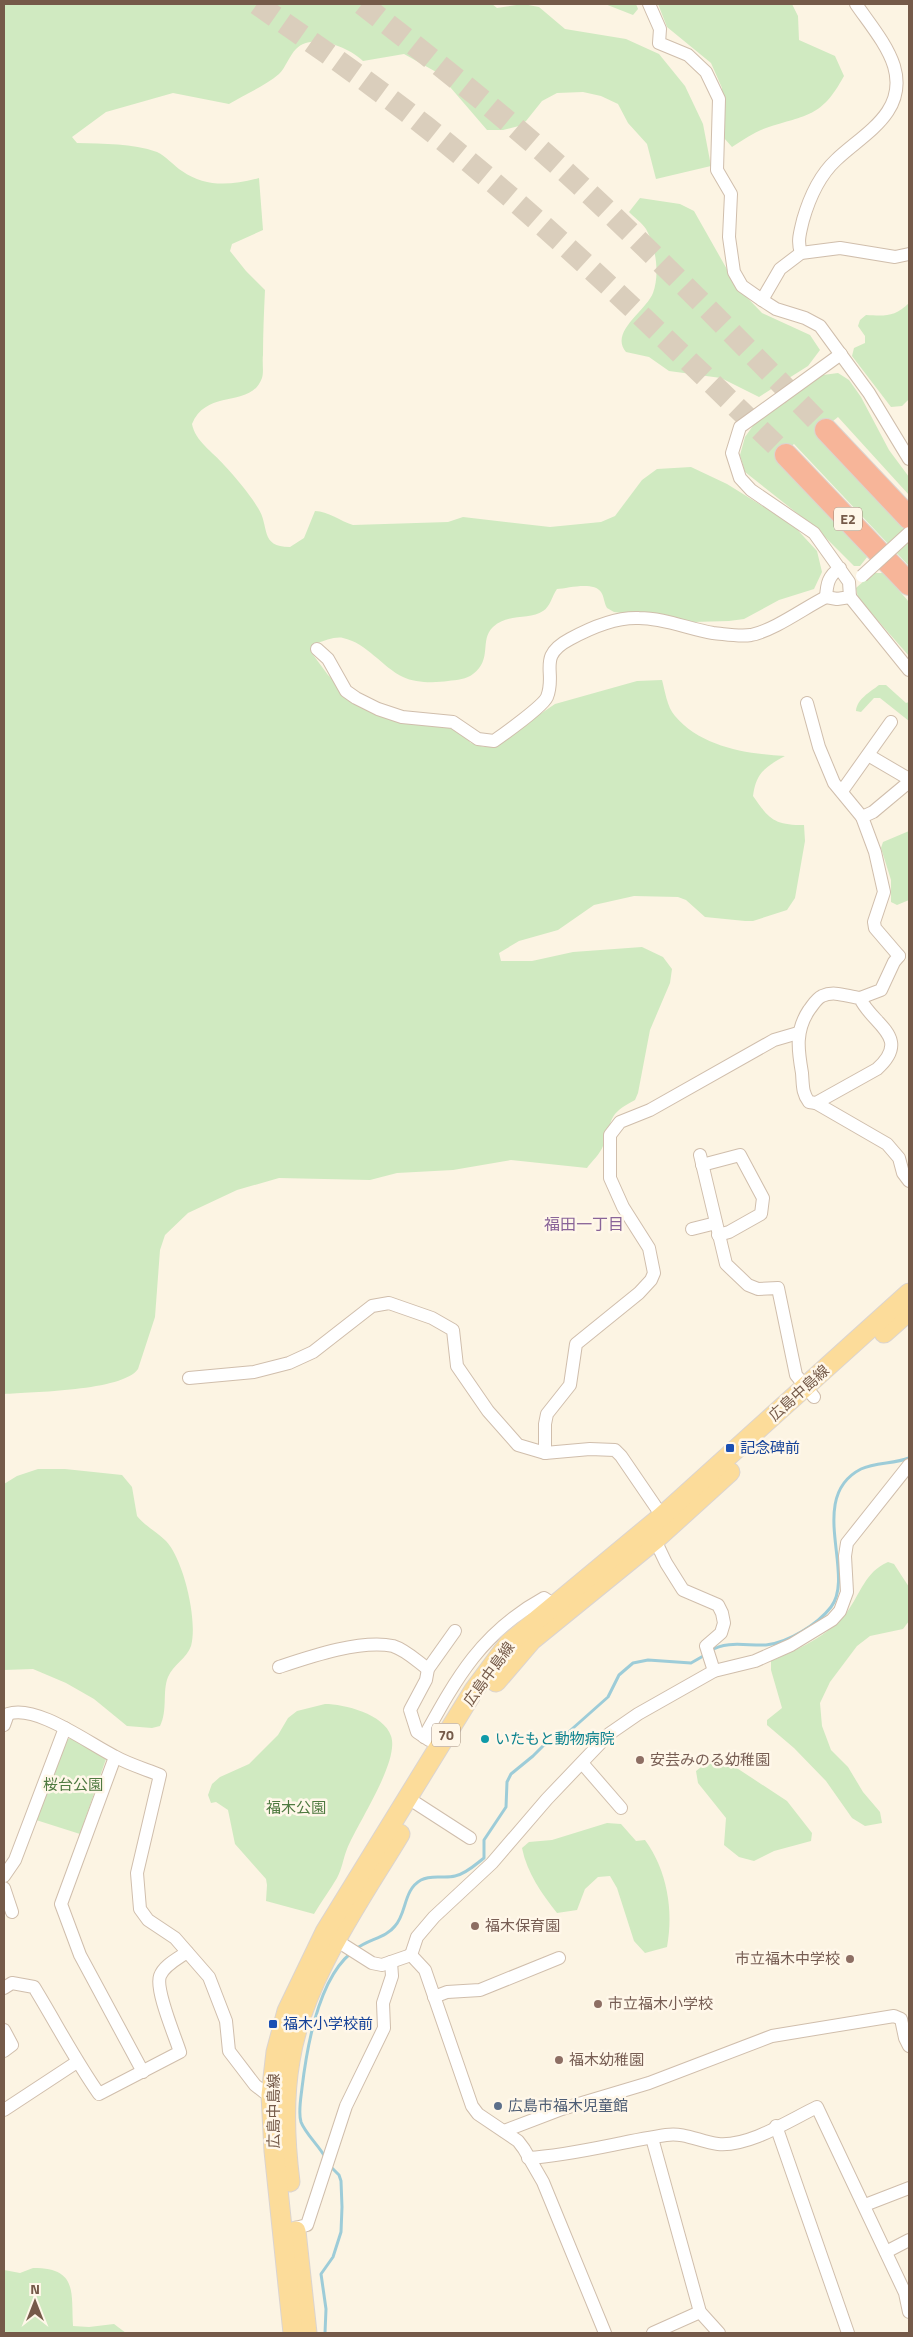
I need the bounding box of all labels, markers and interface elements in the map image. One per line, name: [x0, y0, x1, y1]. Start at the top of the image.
road number: E2: [834, 508, 862, 530]
district label: 福田一丁目: [544, 1212, 624, 1236]
street label: 広島中島線: [763, 1359, 834, 1426]
place label: 記念碑前: [740, 1436, 800, 1459]
marker: 記念碑前: [724, 1442, 736, 1454]
street label: 広島中島線: [457, 1637, 520, 1711]
road number: 70: [432, 1724, 460, 1746]
place label: いたもと動物病院: [495, 1727, 615, 1750]
marker: いたもと動物病院: [479, 1733, 491, 1745]
place label: 安芸みのる幼稚園: [650, 1748, 770, 1771]
marker: 安芸みのる幼稚園: [634, 1754, 646, 1766]
park label: 桜台公園: [43, 1773, 103, 1796]
park label: 福木公園: [266, 1796, 326, 1819]
place label: 福木保育園: [485, 1914, 560, 1937]
marker: 福木保育園: [469, 1920, 481, 1932]
place label: 市立福木中学校: [735, 1947, 840, 1970]
marker: 市立福木中学校: [844, 1953, 856, 1965]
place label: 市立福木小学校: [608, 1992, 713, 2015]
marker: 市立福木小学校: [592, 1998, 604, 2010]
place label: 福木小学校前: [283, 2012, 373, 2035]
marker: 福木小学校前: [267, 2018, 279, 2030]
place label: 福木幼稚園: [569, 2048, 644, 2071]
marker: 福木幼稚園: [553, 2054, 565, 2066]
street label: 広島中島線: [262, 2073, 285, 2149]
place label: 広島市福木児童館: [508, 2094, 628, 2117]
marker: 広島市福木児童館: [492, 2100, 504, 2112]
north arrow: [10, 2277, 60, 2327]
text: N: [30, 2278, 40, 2299]

